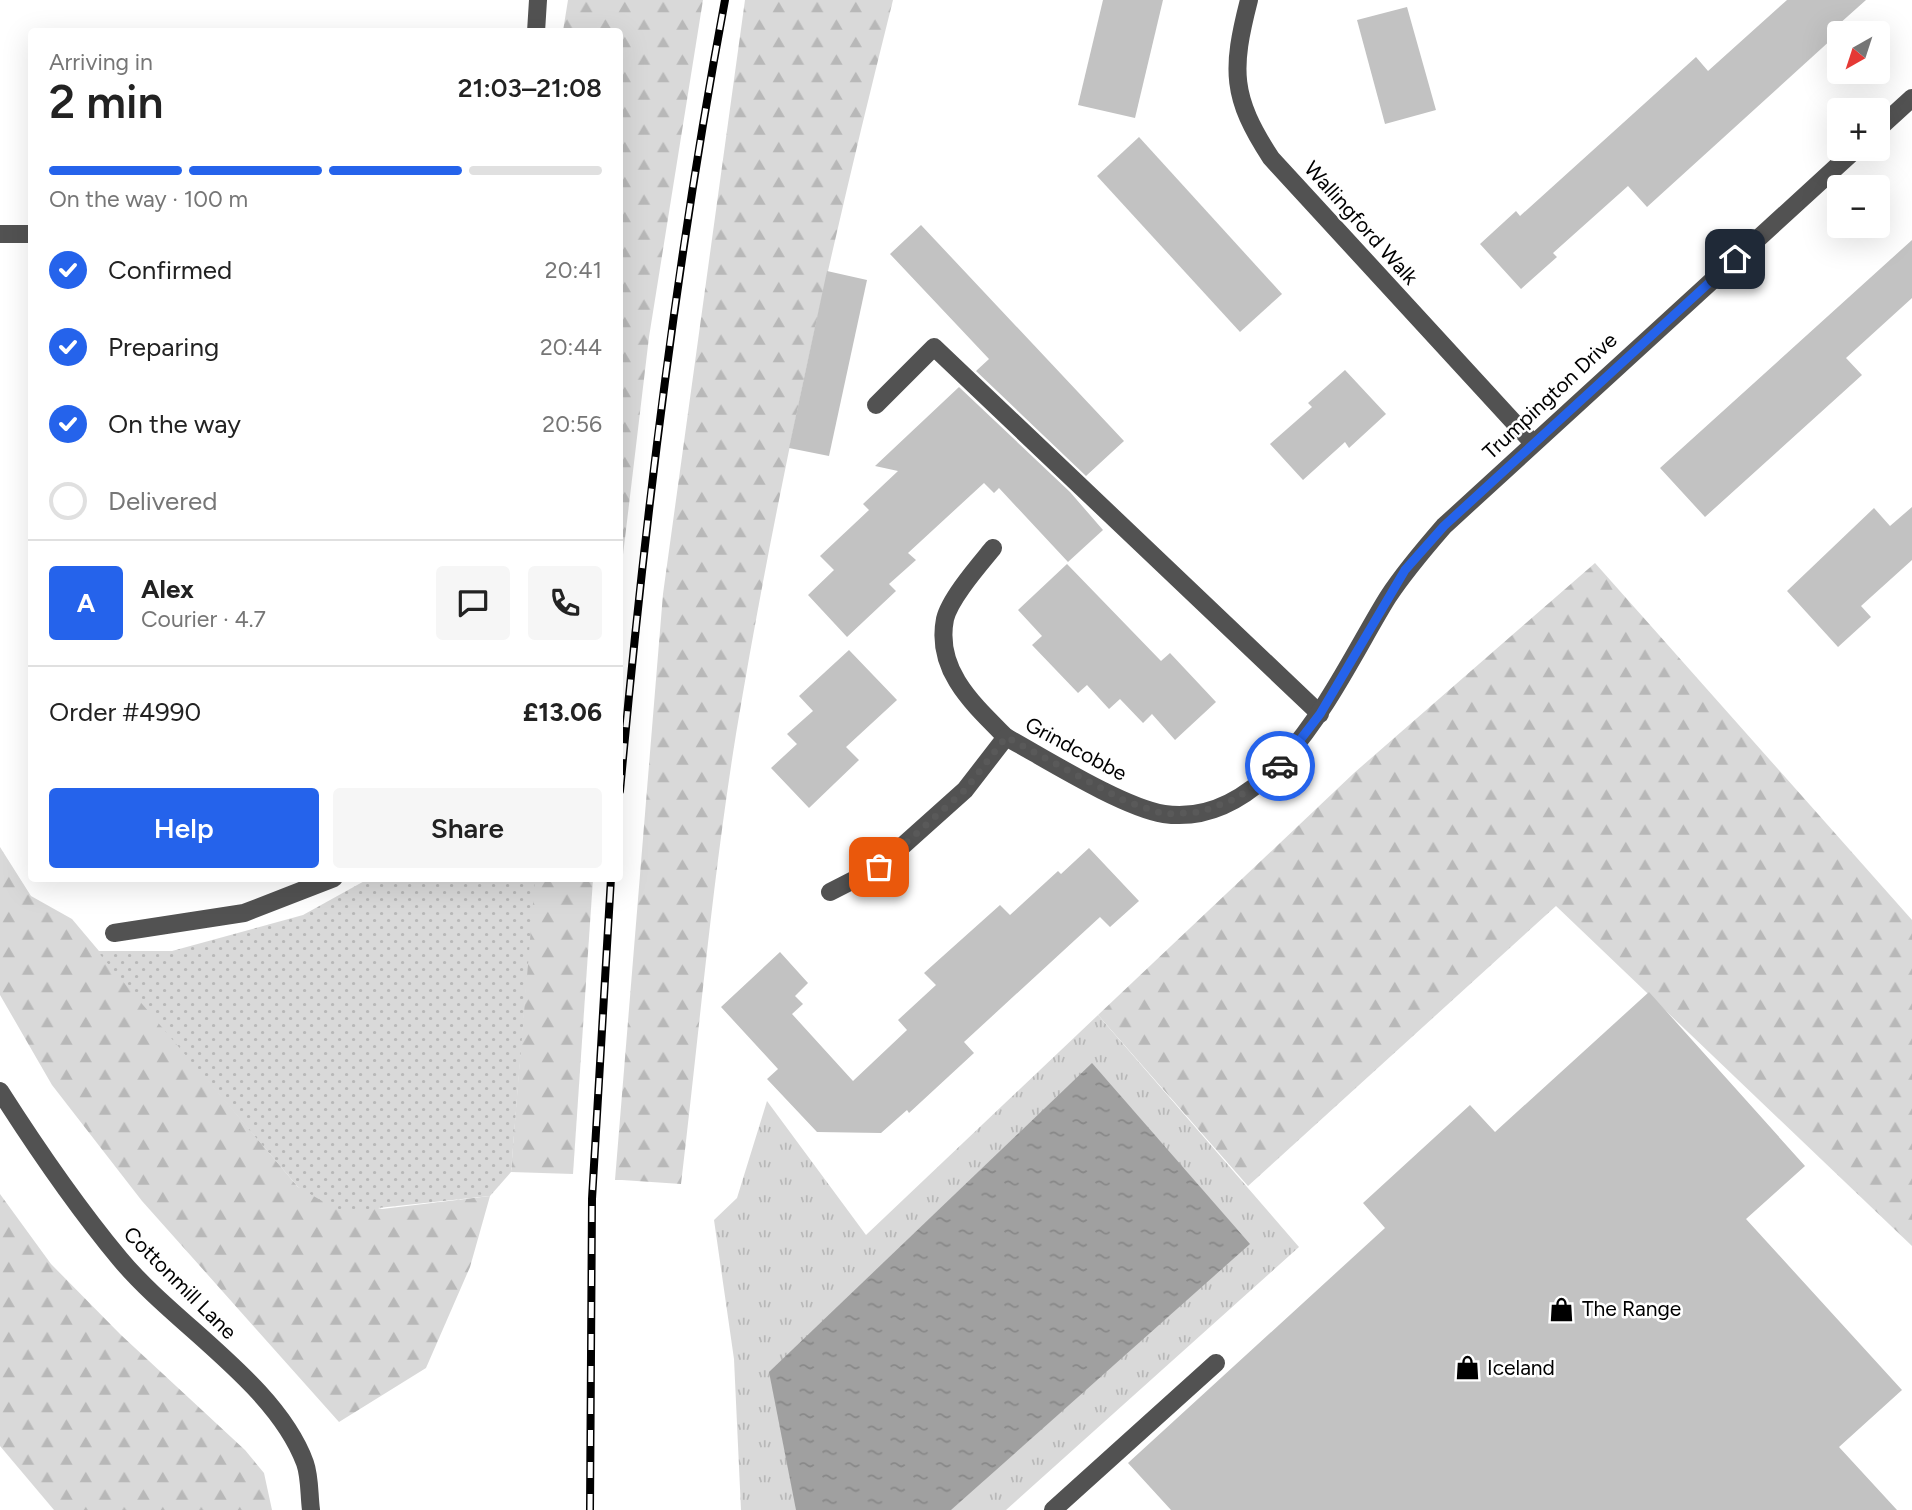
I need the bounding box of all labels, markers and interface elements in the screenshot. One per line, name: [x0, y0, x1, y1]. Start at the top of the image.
north arrow: [1827, 21, 1890, 84]
map controls: [1827, 21, 1890, 238]
text: Arriving in: [49, 48, 153, 76]
text: 21:03–21:08: [458, 72, 602, 104]
text: 2 min: [49, 74, 164, 130]
button: +: [1827, 98, 1890, 161]
street label: Wallingford Walk: [1299, 156, 1424, 290]
button: −: [1827, 175, 1890, 238]
text: On the way · 100 m: [49, 185, 248, 213]
pin: [1705, 229, 1765, 289]
icon: home: [1716, 240, 1754, 278]
icon: check: [49, 251, 87, 289]
text: Confirmed: [108, 254, 232, 286]
text: 20:41: [545, 256, 602, 284]
street label: Trumpington Drive: [1477, 327, 1622, 464]
icon: check: [49, 328, 87, 366]
text: Preparing: [108, 331, 219, 363]
text: 20:44: [540, 333, 602, 361]
icon: check: [49, 405, 87, 443]
text: On the way: [108, 408, 241, 440]
text: 20:56: [542, 410, 602, 438]
text: Delivered: [108, 485, 217, 517]
button: chat: [436, 566, 510, 640]
button: phone: [528, 566, 602, 640]
text: Alex: [141, 573, 194, 605]
text: A: [77, 587, 95, 619]
text: Courier · 4.7: [141, 605, 266, 633]
text: Order #4990: [49, 696, 201, 728]
text: £13.06: [523, 696, 602, 728]
street label: Grindcobbe: [1021, 711, 1131, 786]
courier: [1245, 731, 1315, 801]
icon: car: [1261, 747, 1299, 785]
button: Help: [49, 788, 319, 868]
button: Share: [333, 788, 602, 868]
pin: [849, 837, 909, 897]
icon: bag: [860, 848, 898, 886]
street label: Cottonmill Lane: [119, 1221, 242, 1344]
shop icon: The Range: [1548, 1295, 1576, 1323]
place label: The Range: [1582, 1296, 1681, 1321]
shop icon: Iceland: [1453, 1354, 1481, 1382]
place label: Iceland: [1487, 1355, 1555, 1380]

